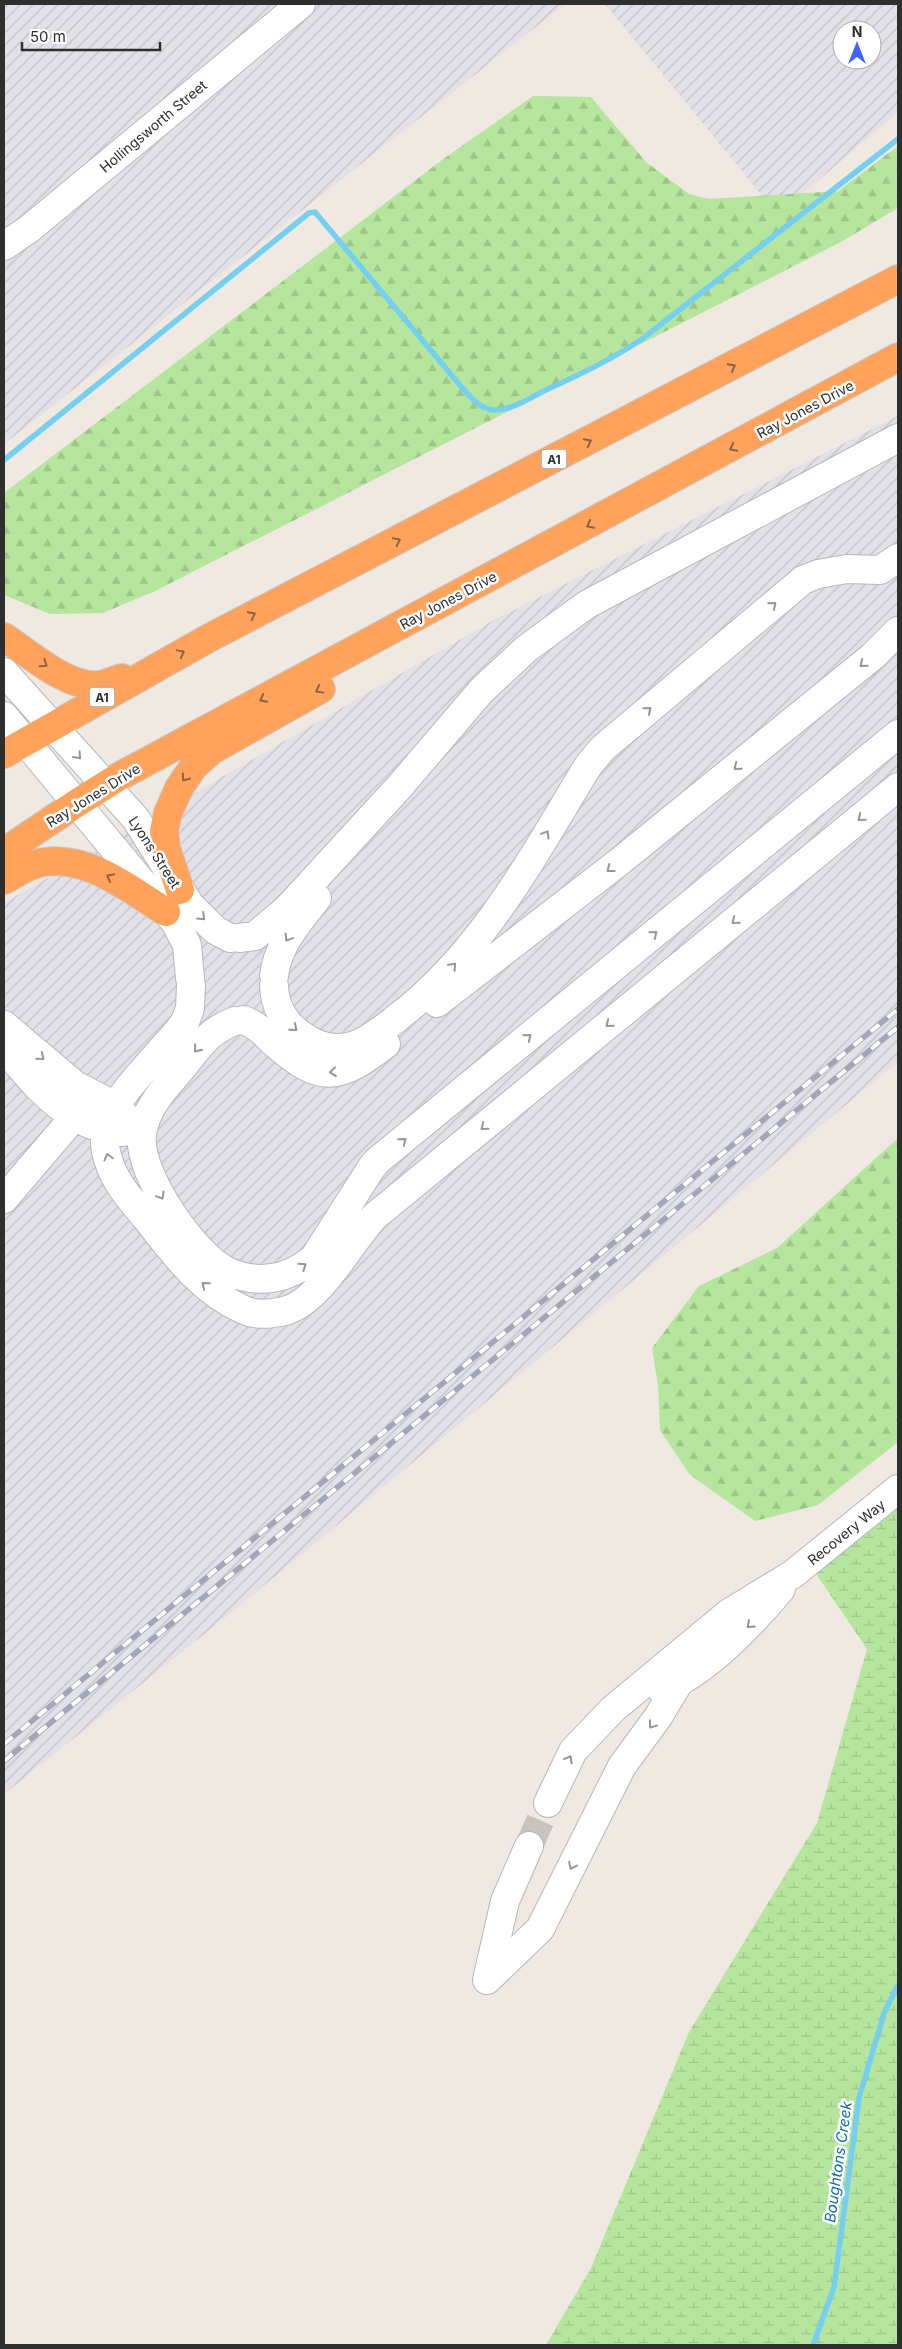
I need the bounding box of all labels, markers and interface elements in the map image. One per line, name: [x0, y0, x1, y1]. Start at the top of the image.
scale bar: [22, 20, 160, 52]
north arrow: [832, 20, 882, 70]
text: N: [852, 23, 862, 40]
text: 50 m: [30, 27, 66, 46]
street label: Hollingsworth Street: [96, 76, 210, 176]
one-way arrow: [726, 363, 735, 373]
street label: Ray Jones Drive: [754, 376, 856, 442]
one-way arrow: [582, 438, 591, 448]
one-way arrow: [729, 442, 738, 452]
road number: A1: [542, 449, 566, 468]
one-way arrow: [586, 519, 595, 529]
one-way arrow: [391, 537, 400, 547]
street label: Ray Jones Drive: [397, 567, 499, 633]
one-way arrow: [767, 602, 776, 611]
one-way arrow: [247, 611, 256, 621]
one-way arrow: [175, 649, 184, 659]
one-way arrow: [39, 658, 48, 667]
one-way arrow: [860, 659, 869, 667]
one-way arrow: [316, 684, 325, 694]
road number: A1: [90, 688, 114, 706]
one-way arrow: [259, 693, 268, 703]
one-way arrow: [643, 706, 652, 715]
one-way arrow: [72, 750, 81, 759]
street label: Ray Jones Drive: [43, 759, 143, 831]
one-way arrow: [733, 761, 742, 770]
one-way arrow: [182, 773, 191, 782]
one-way arrow: [857, 812, 866, 821]
street label: Lyons Street: [126, 813, 185, 891]
one-way arrow: [540, 830, 550, 839]
one-way arrow: [607, 863, 616, 871]
one-way arrow: [106, 873, 115, 883]
one-way arrow: [196, 911, 205, 920]
one-way arrow: [732, 915, 741, 923]
one-way arrow: [648, 932, 657, 940]
one-way arrow: [285, 933, 295, 942]
one-way arrow: [447, 963, 456, 972]
one-way arrow: [606, 1018, 615, 1026]
one-way arrow: [288, 1022, 297, 1031]
one-way arrow: [523, 1034, 532, 1043]
one-way arrow: [194, 1044, 203, 1053]
one-way arrow: [35, 1051, 44, 1059]
one-way arrow: [328, 1066, 336, 1077]
one-way arrow: [480, 1121, 489, 1130]
one-way arrow: [397, 1138, 406, 1146]
one-way arrow: [103, 1154, 113, 1162]
one-way arrow: [154, 1191, 164, 1200]
one-way arrow: [297, 1263, 307, 1272]
one-way arrow: [202, 1283, 211, 1291]
street label: Recovery Way: [804, 1495, 888, 1568]
one-way arrow: [746, 1619, 755, 1628]
one-way arrow: [649, 1719, 658, 1729]
one-way arrow: [563, 1755, 573, 1764]
one-way arrow: [568, 1861, 579, 1870]
water label: Boughtons Creek: [820, 2099, 856, 2224]

